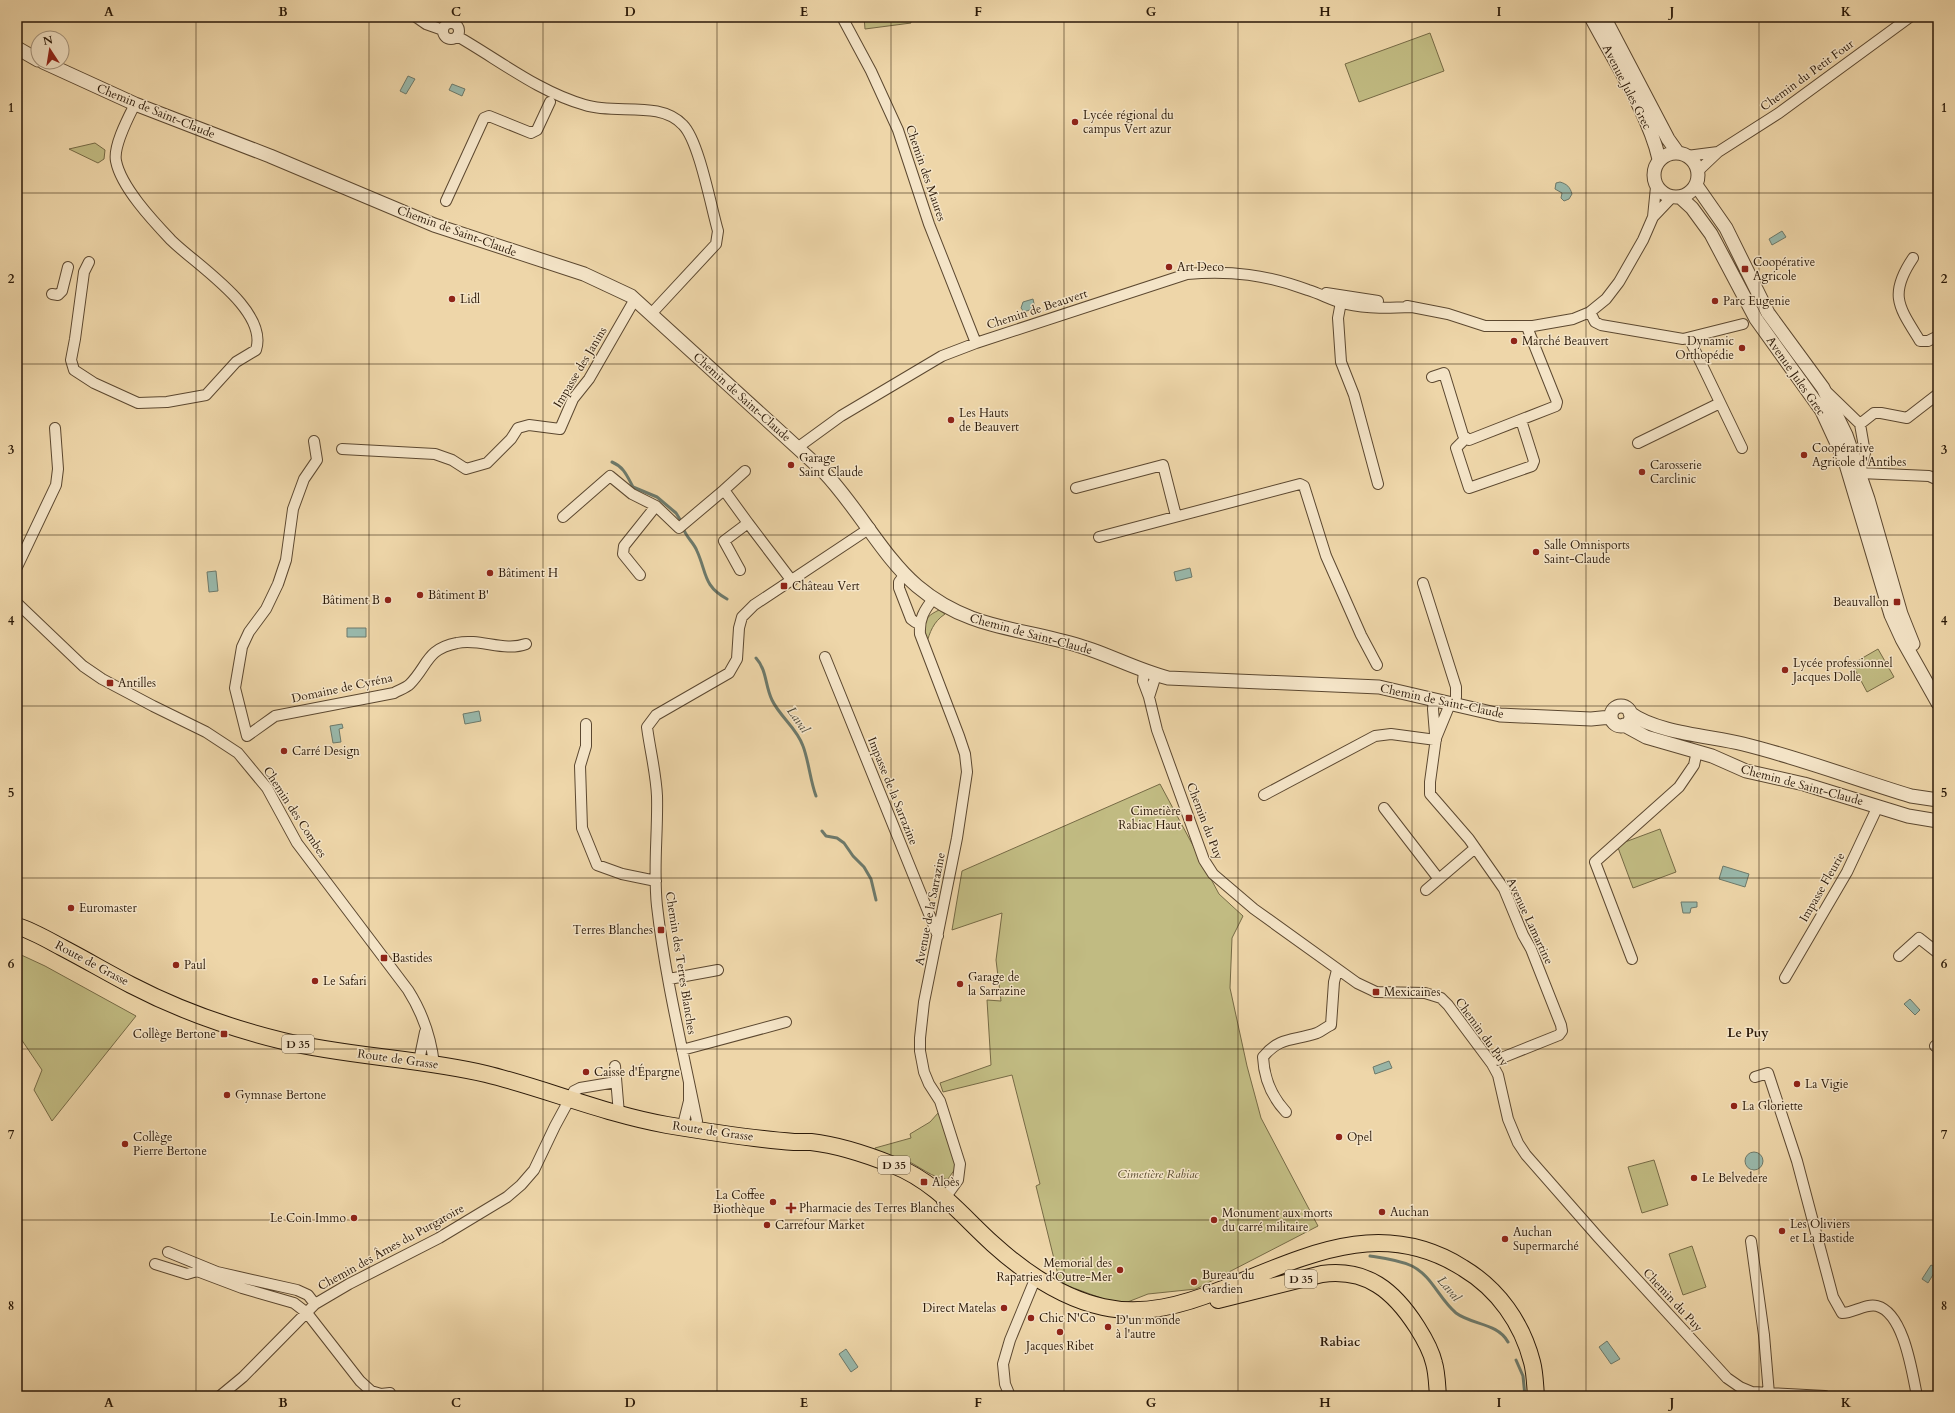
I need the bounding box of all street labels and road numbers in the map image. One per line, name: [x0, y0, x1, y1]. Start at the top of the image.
street label: Chemin du Petit Four: [1757, 35, 1858, 114]
street label: Avenue Jules Grec: [1599, 42, 1656, 133]
street label: Chemin de Saint-Claude: [94, 80, 218, 142]
street label: Chemin des Maures: [902, 123, 950, 223]
street label: Chemin de Saint-Claude: [395, 202, 519, 260]
street label: Chemin de Beauvert: [985, 285, 1090, 333]
street label: Impasse des Janins: [549, 324, 611, 410]
street label: Avenue Jules Grec: [1763, 333, 1830, 419]
street label: Chemin de Saint-Claude: [690, 349, 794, 445]
street label: Chemin de Saint-Claude: [968, 610, 1094, 658]
street label: Domaine de Cyréna: [290, 669, 395, 707]
street label: Chemin de Saint-Claude: [1379, 680, 1505, 722]
street label: Impasse de la Sarrazine: [864, 735, 922, 847]
street label: Chemin de Saint-Claude: [1739, 761, 1865, 809]
street label: Chemin des Combes: [260, 763, 330, 861]
street label: Chemin du Puy: [1183, 780, 1227, 862]
street label: Impasse Fleurie: [1796, 849, 1848, 925]
street label: Avenue de la Sarrazine: [911, 851, 949, 967]
street label: Avenue Lamartine: [1503, 875, 1557, 967]
street label: Chemin des Terres Blanches: [662, 890, 700, 1036]
street label: Route de Grasse: [52, 937, 132, 989]
street label: Chemin du Puy: [1452, 995, 1513, 1070]
road number: D 35: [282, 1035, 314, 1053]
street label: Route de Grasse: [357, 1045, 439, 1073]
street label: Route de Grasse: [672, 1117, 754, 1145]
road number: D 35: [878, 1156, 910, 1174]
street label: Chemin des Âmes du Purgatoire: [315, 1199, 467, 1294]
street label: Chemin du Puy: [1640, 1265, 1707, 1336]
road number: D 35: [1285, 1270, 1317, 1288]

